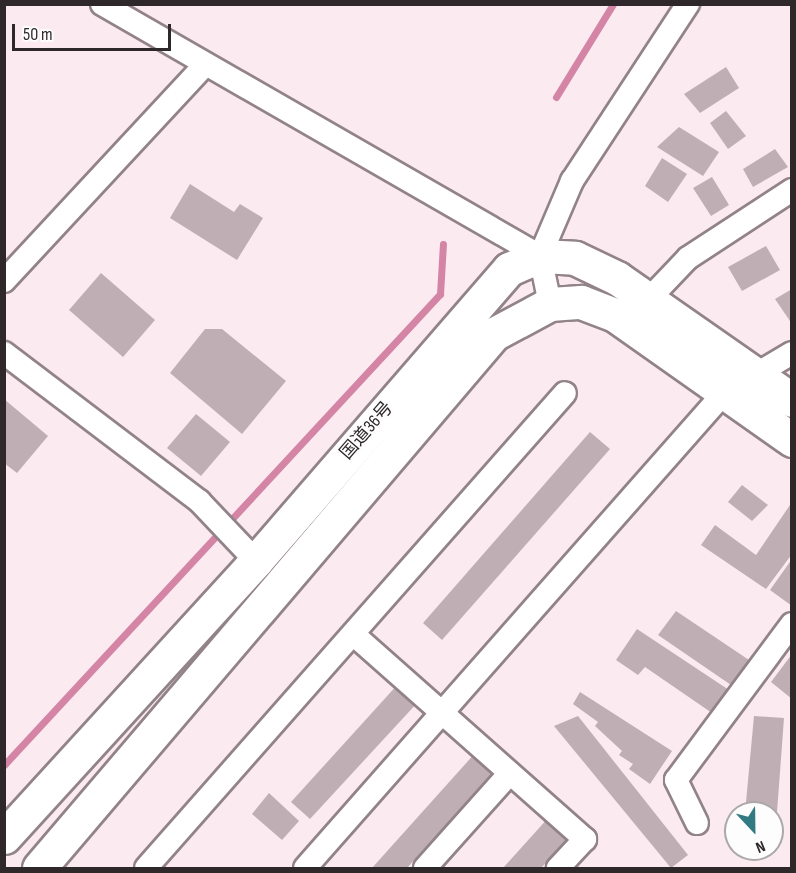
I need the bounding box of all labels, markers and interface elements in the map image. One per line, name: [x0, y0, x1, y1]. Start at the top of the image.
scale bar: [15, 12, 174, 50]
text: 50 m: [23, 24, 53, 45]
street label: 国道36号: [336, 398, 398, 464]
north arrow: [724, 801, 784, 861]
text: N: [753, 836, 768, 857]

